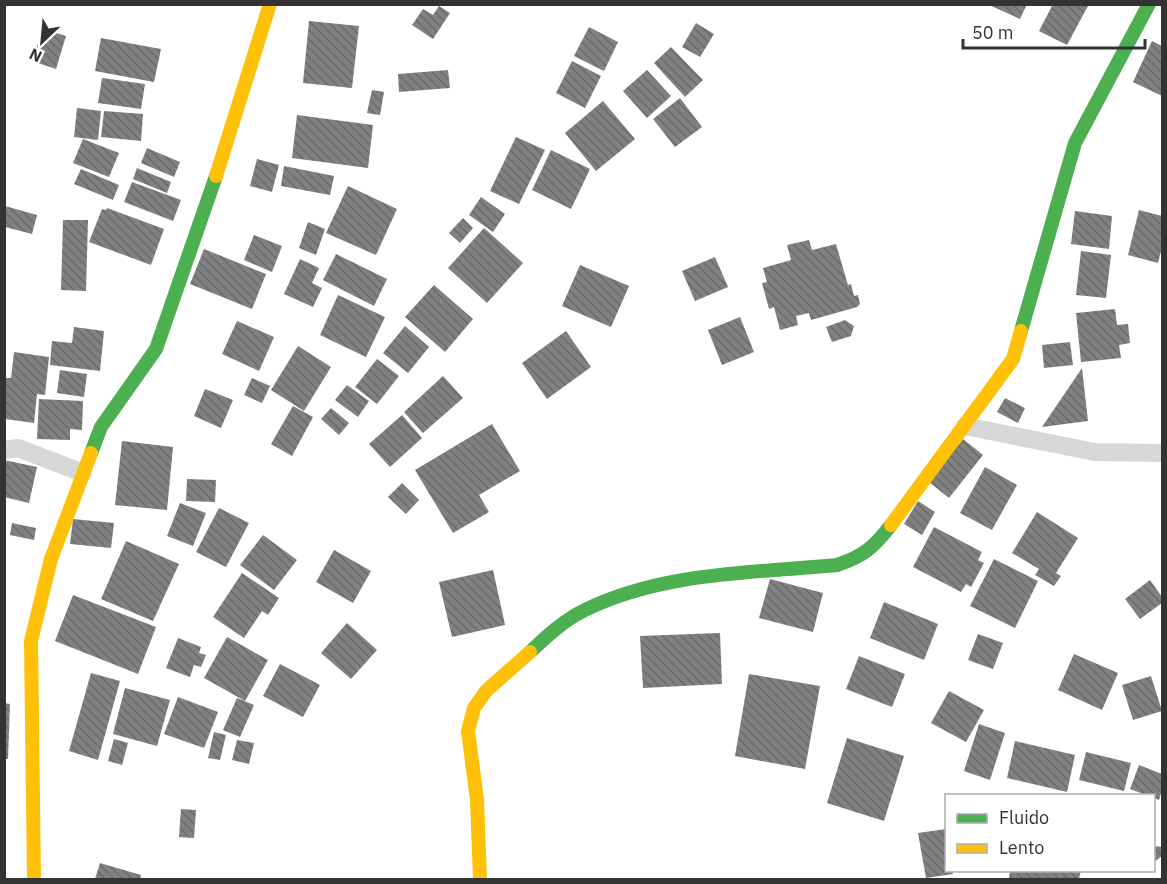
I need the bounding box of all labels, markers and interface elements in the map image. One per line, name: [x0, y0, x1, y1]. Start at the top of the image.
north arrow: [12, 12, 72, 72]
scale bar: [963, 12, 1144, 50]
text: 50 m: [972, 21, 1014, 44]
text: N: [26, 44, 45, 67]
legend: [945, 794, 1155, 872]
text: Fluido: [999, 806, 1049, 829]
text: Lento: [999, 836, 1044, 859]

